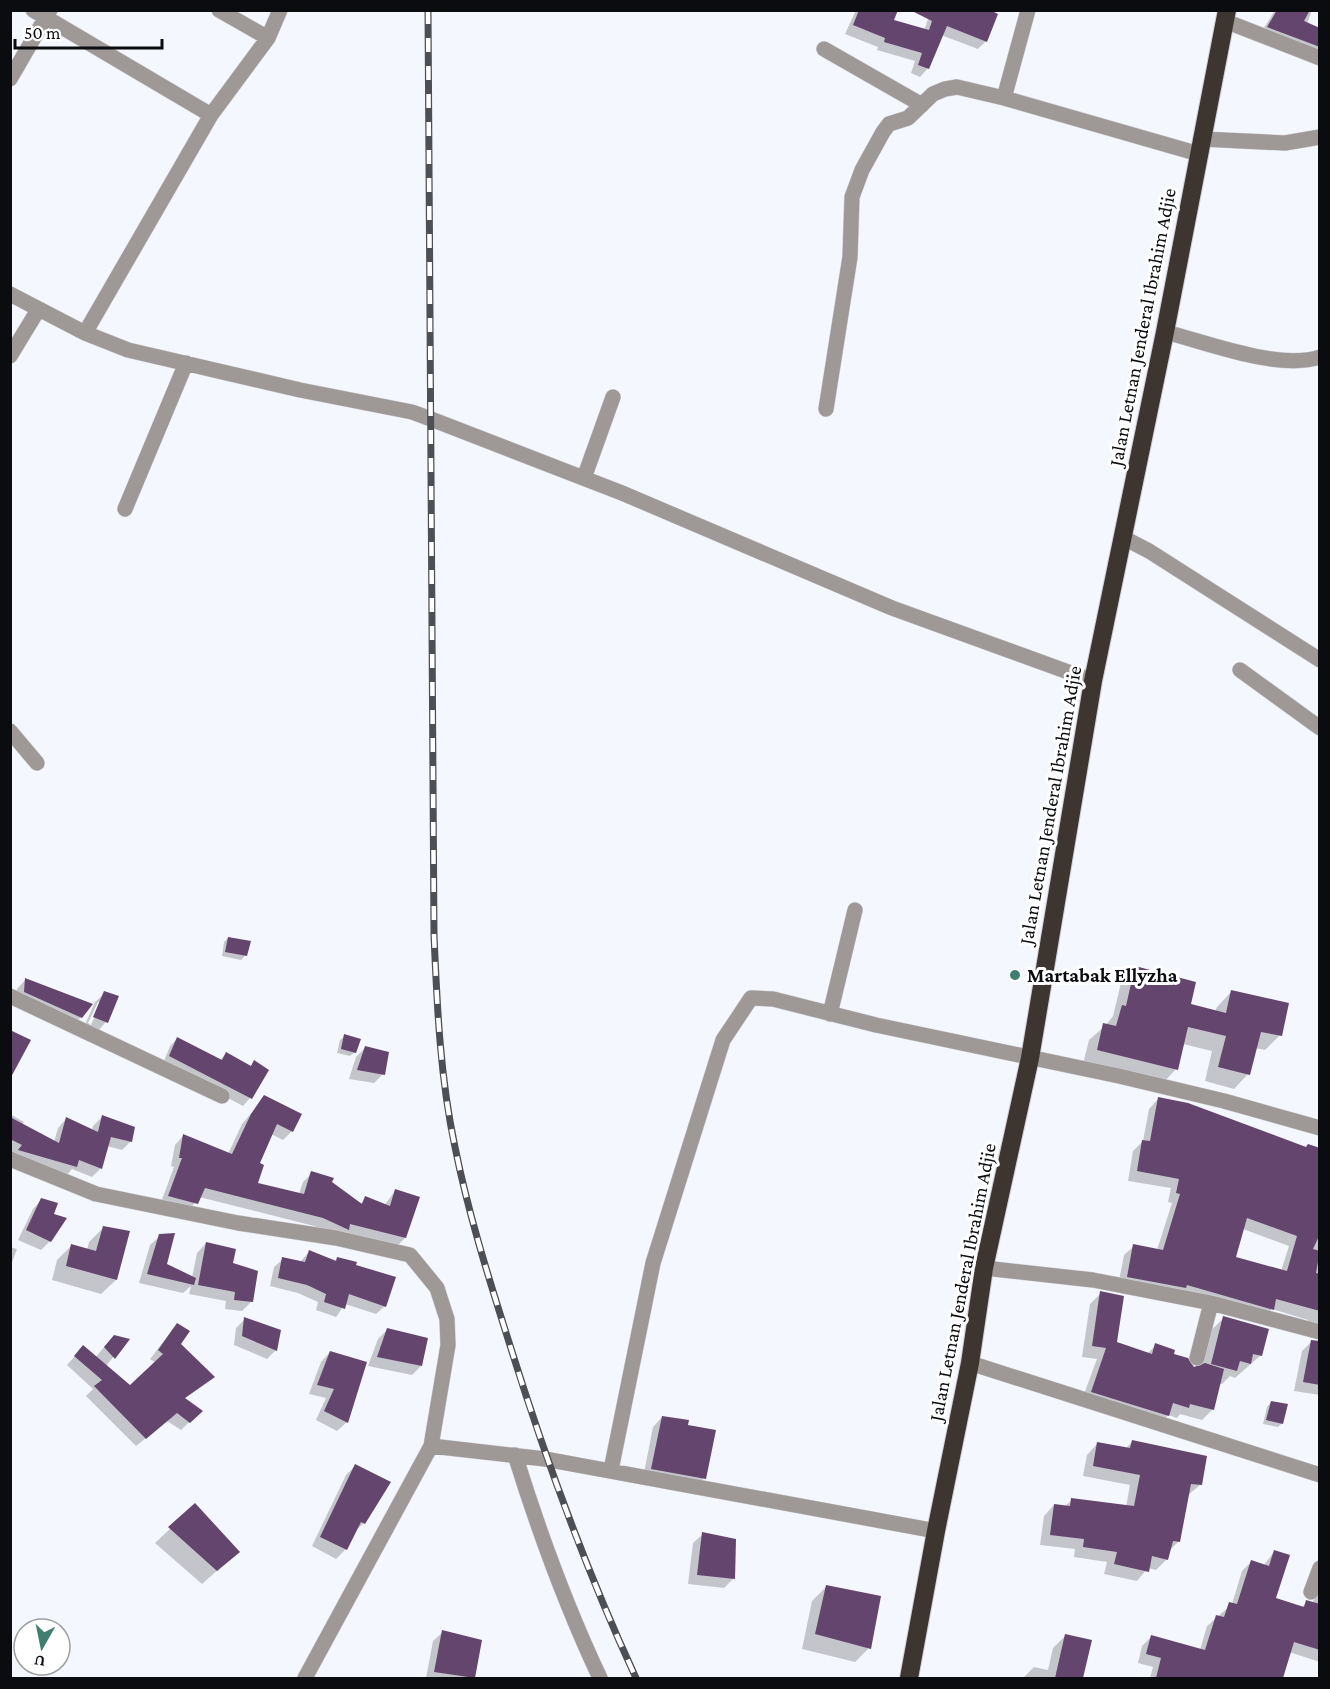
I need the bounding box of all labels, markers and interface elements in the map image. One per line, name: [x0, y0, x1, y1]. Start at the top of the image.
scale bar: [15, 12, 162, 50]
text: 50 m: [24, 23, 61, 43]
street label: Jalan Letnan Jenderal Ibrahim Adjie: [1104, 186, 1181, 470]
street label: Jalan Letnan Jenderal Ibrahim Adjie: [1014, 664, 1086, 948]
place label: Martabak Ellyzha: [1027, 964, 1178, 986]
marker: Martabak Ellyzha: [1008, 968, 1022, 982]
street label: Jalan Letnan Jenderal Ibrahim Adjie: [924, 1141, 1001, 1425]
north arrow: [12, 1617, 72, 1677]
text: U: [33, 1652, 46, 1671]

